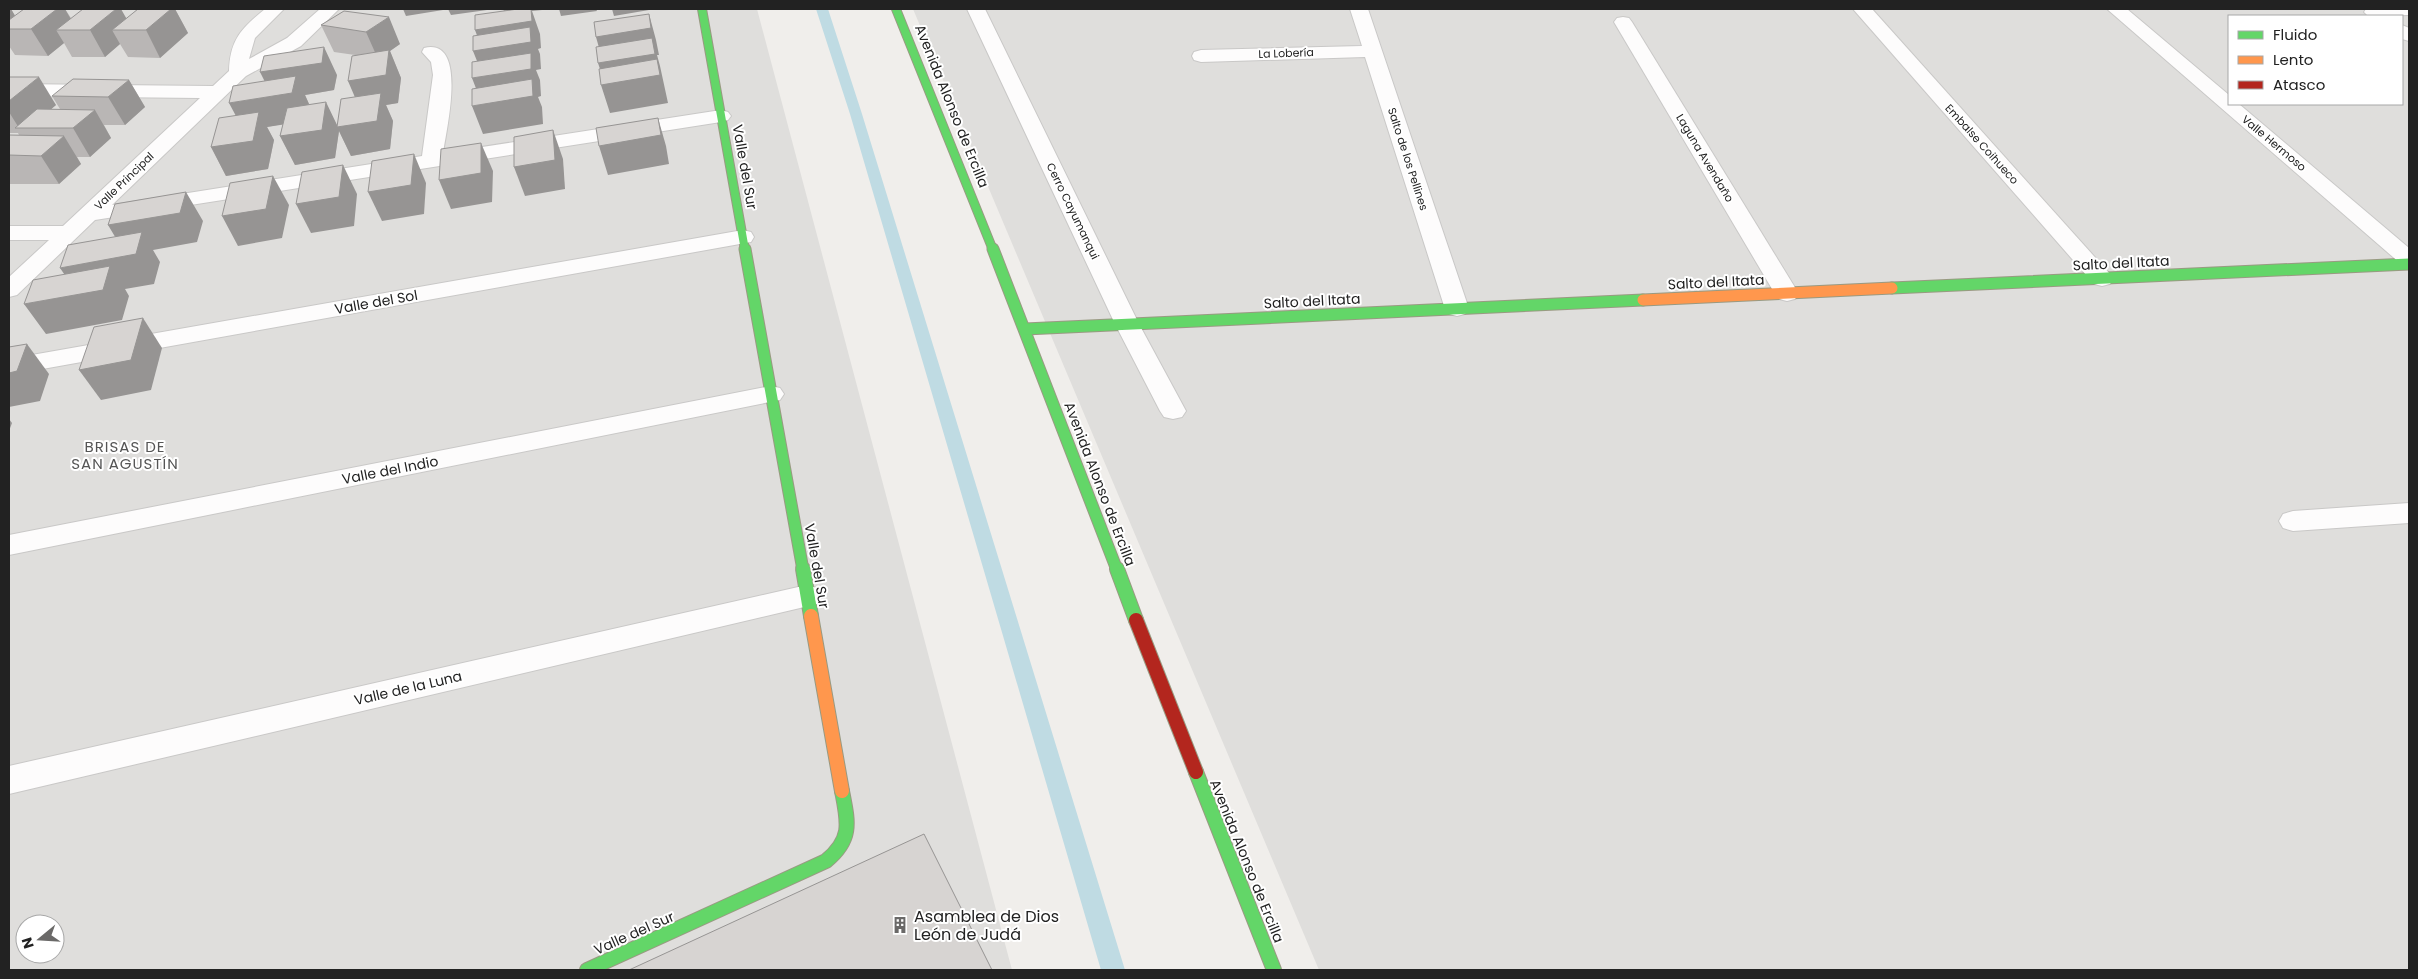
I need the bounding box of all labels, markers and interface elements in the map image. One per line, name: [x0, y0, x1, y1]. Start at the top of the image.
legend: [2228, 15, 2403, 105]
street label: Avenida Alonso de Ercilla: [910, 21, 994, 191]
text: Fluido: [2273, 24, 2317, 45]
street label: La Lobería: [1258, 44, 1314, 62]
text: Lento: [2273, 49, 2313, 70]
text: Atasco: [2273, 74, 2325, 95]
street label: Embalse Coihueco: [1942, 100, 2022, 188]
street label: Salto de los Pellines: [1384, 106, 1432, 213]
street label: Laguna Avendaño: [1672, 111, 1738, 205]
street label: Valle Hermoso: [2238, 111, 2310, 175]
street label: Valle del Sur: [728, 123, 762, 211]
street label: Valle Principal: [91, 148, 157, 214]
street label: Cerro Cayumanqui: [1043, 160, 1103, 262]
street label: Salto del Itata: [2072, 250, 2170, 276]
street label: Salto del Itata: [1667, 269, 1765, 295]
street label: Valle del Sol: [333, 285, 419, 319]
street label: Salto del Itata: [1263, 288, 1361, 314]
street label: Avenida Alonso de Ercilla: [1059, 399, 1141, 569]
district label: BRISAS DE SAN AGUSTÍN: [71, 436, 179, 474]
street label: Valle del Indio: [340, 451, 440, 489]
street label: Valle del Sur: [800, 522, 834, 610]
street label: Valle de la Luna: [352, 666, 464, 710]
street label: Avenida Alonso de Ercilla: [1205, 776, 1289, 946]
place label: Asamblea de Dios León de Judá: [914, 905, 1059, 946]
street label: Valle del Sur: [591, 906, 677, 960]
north arrow: [15, 914, 65, 964]
building icon: Asamblea de Dios León de Judá: [890, 915, 910, 935]
text: N: [16, 935, 39, 951]

